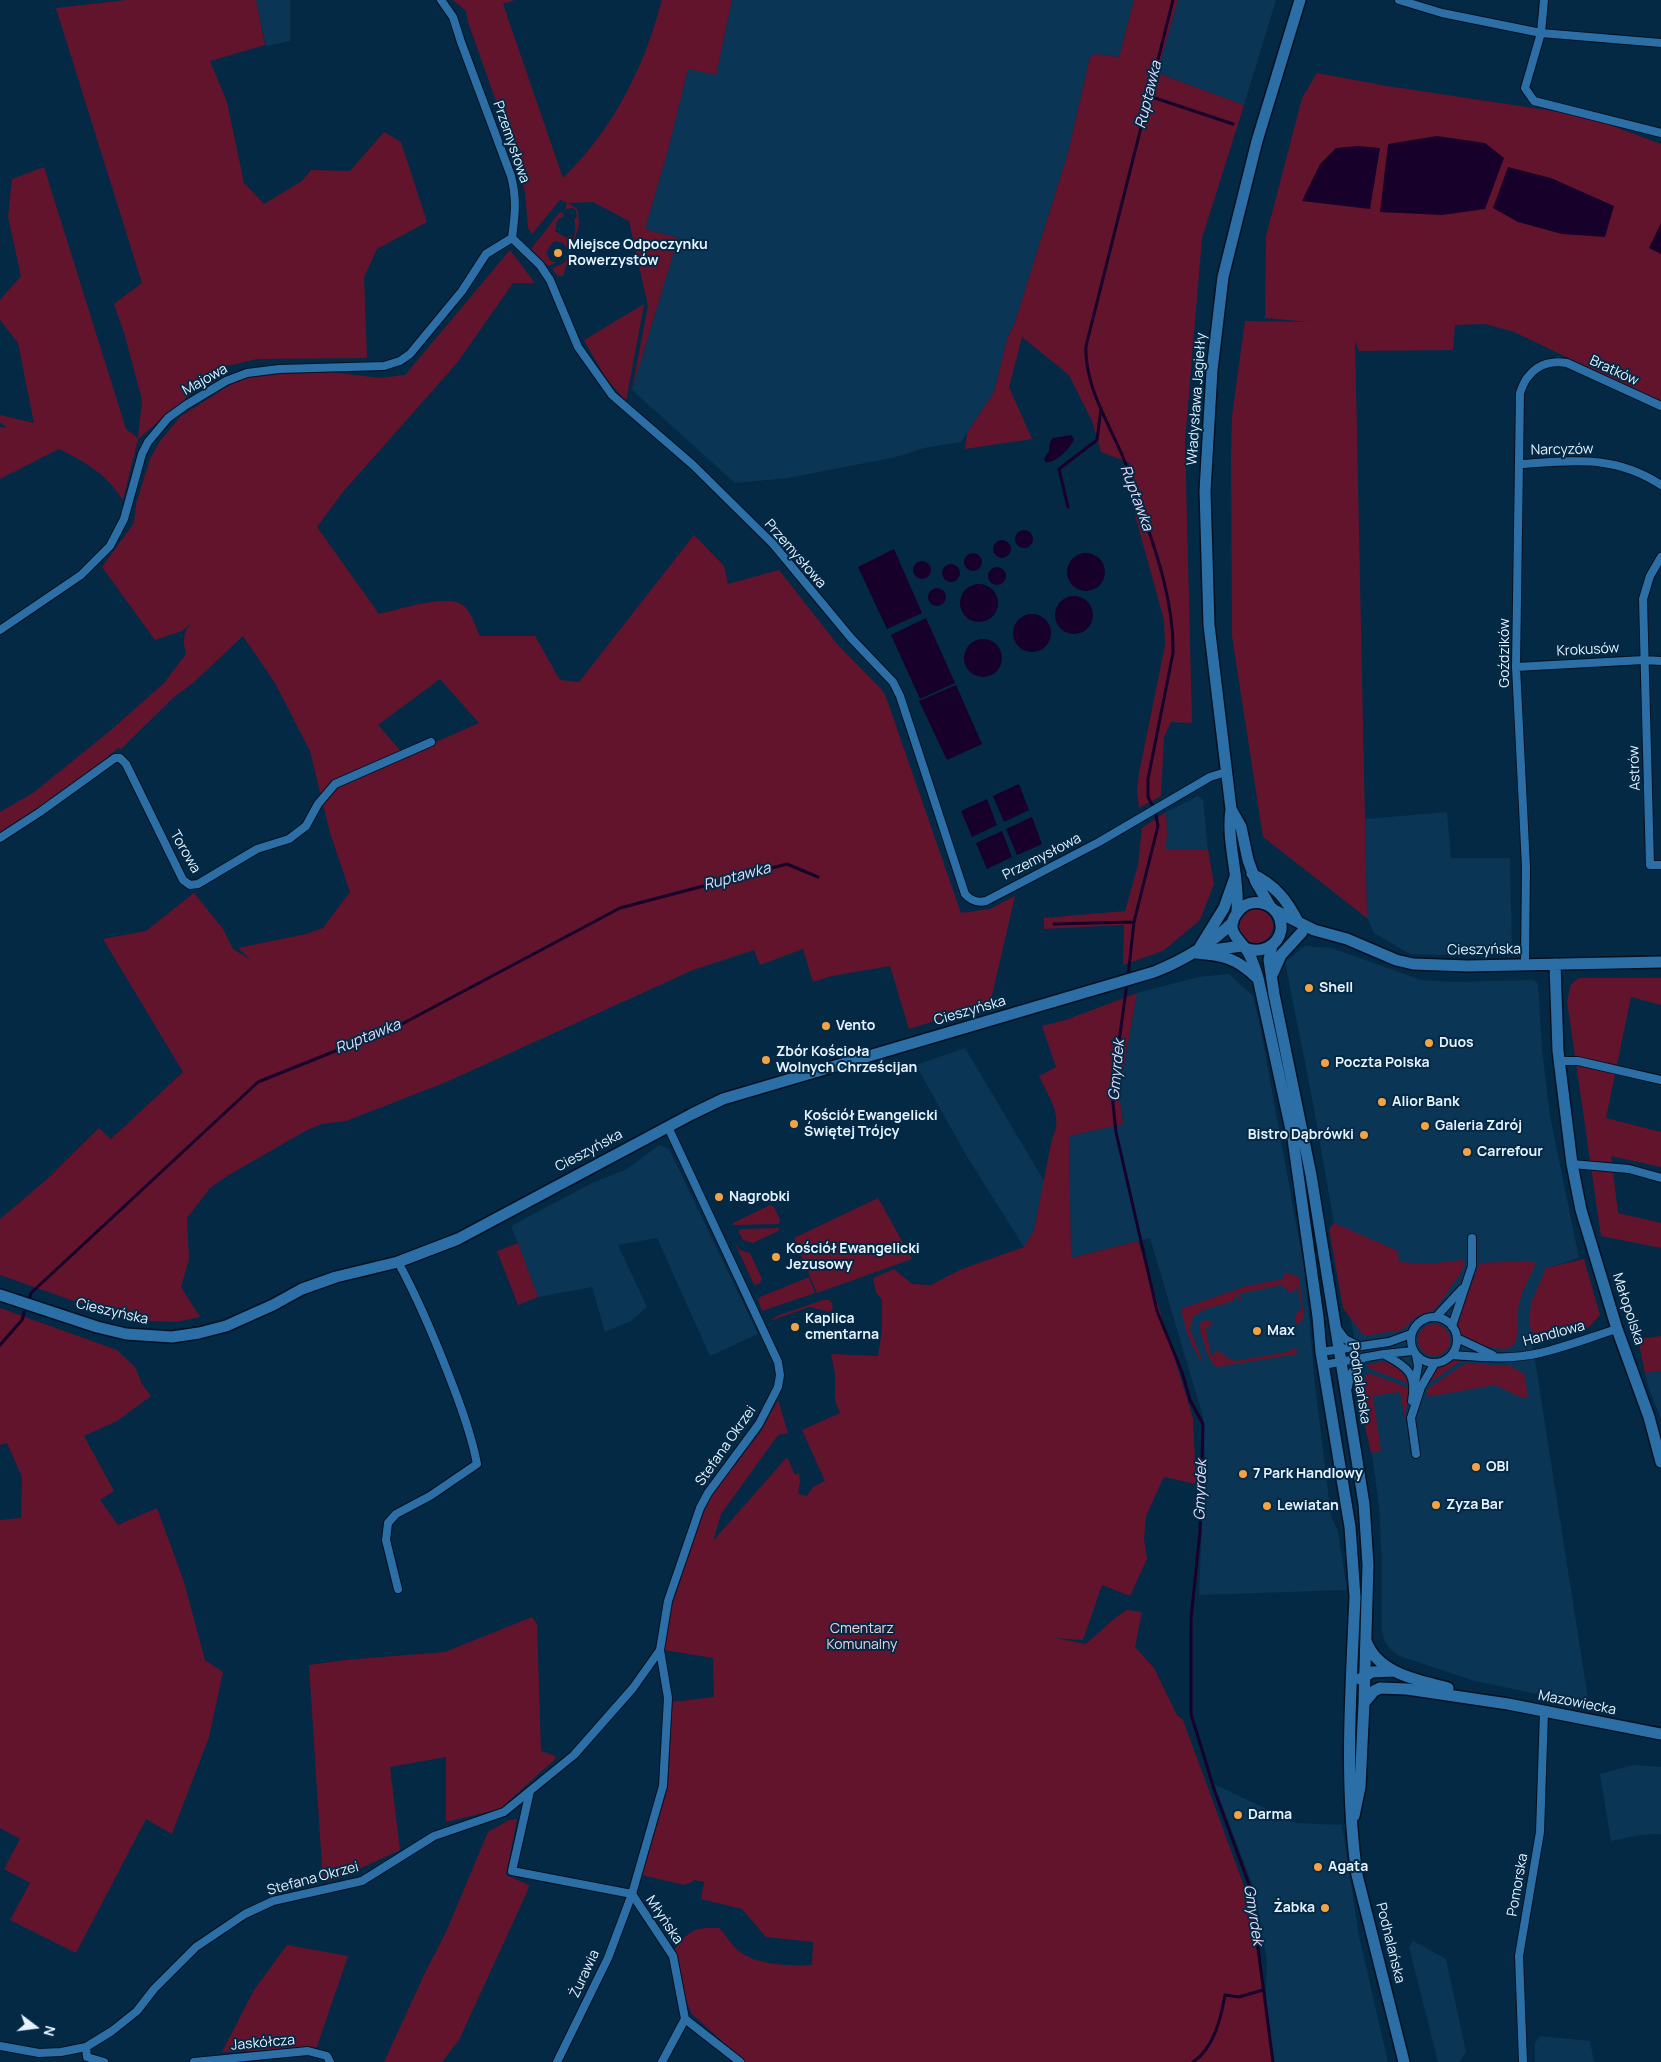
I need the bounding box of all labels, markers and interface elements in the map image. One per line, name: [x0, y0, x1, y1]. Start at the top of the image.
water label: Ruptawka: [1132, 60, 1166, 130]
street label: Przemysłowa: [489, 99, 533, 185]
place label: Miejsce Odpoczynku Rowerzystów: [568, 237, 708, 270]
marker: Miejsce Odpoczynku Rowerzystów: [552, 247, 564, 259]
street label: Władysława Jagiełły: [1184, 332, 1210, 466]
street label: Bratków: [1587, 352, 1641, 390]
street label: Majowa: [179, 361, 231, 399]
street label: Narcyzów: [1530, 441, 1594, 459]
water label: Ruptawka: [1116, 463, 1156, 533]
street label: Przemysłowa: [761, 516, 829, 592]
street label: Goździków: [1497, 618, 1513, 688]
street label: Krokusów: [1556, 640, 1620, 660]
street label: Astrów: [1626, 745, 1644, 791]
street label: Torowa: [166, 828, 204, 876]
street label: Przemysłowa: [1000, 830, 1084, 884]
water label: Ruptawka: [702, 859, 772, 895]
street label: Cieszyńska: [1447, 941, 1521, 959]
place label: Shell: [1319, 980, 1353, 996]
marker: Shell: [1303, 982, 1315, 994]
street label: Cieszyńska: [932, 993, 1008, 1029]
water label: Ruptawka: [333, 1016, 403, 1058]
place label: Vento: [836, 1018, 875, 1034]
marker: Vento: [820, 1020, 832, 1032]
place label: Duos: [1439, 1035, 1474, 1051]
marker: Duos: [1423, 1037, 1435, 1049]
water label: Gmyrdek: [1105, 1039, 1129, 1101]
place label: Zbór Kościoła Wolnych Chrześcijan: [776, 1044, 917, 1076]
marker: Zbór Kościoła Wolnych Chrześcijan: [760, 1054, 772, 1066]
place label: Poczta Polska: [1335, 1055, 1430, 1071]
marker: Poczta Polska: [1319, 1057, 1331, 1069]
place label: Alior Bank: [1392, 1094, 1459, 1110]
marker: Alior Bank: [1376, 1096, 1388, 1108]
place label: Kościół Ewangelicki Świętej Trójcy: [804, 1108, 938, 1140]
marker: Kościół Ewangelicki Świętej Trójcy: [788, 1118, 800, 1130]
place label: Galeria Zdrój: [1435, 1118, 1522, 1134]
marker: Galeria Zdrój: [1419, 1120, 1431, 1132]
street label: Cieszyńska: [552, 1126, 626, 1176]
place label: Bistro Dąbrówki: [1248, 1127, 1354, 1143]
marker: Bistro Dąbrówki: [1358, 1129, 1370, 1141]
place label: Carrefour: [1477, 1144, 1543, 1160]
marker: Carrefour: [1461, 1146, 1473, 1158]
place label: Nagrobki: [729, 1189, 790, 1205]
marker: Nagrobki: [713, 1191, 725, 1203]
place label: Kościół Ewangelicki Jezusowy: [786, 1241, 920, 1274]
marker: Kościół Ewangelicki Jezusowy: [770, 1251, 782, 1263]
street label: Małopolska: [1608, 1271, 1648, 1347]
street label: Cieszyńska: [74, 1296, 150, 1328]
place label: Kaplica cmentarna: [805, 1311, 879, 1344]
street label: Handlowa: [1521, 1318, 1587, 1350]
marker: Kaplica cmentarna: [789, 1321, 801, 1333]
place label: Max: [1267, 1323, 1295, 1339]
marker: Max: [1251, 1325, 1263, 1337]
street label: Podhalańska: [1344, 1341, 1374, 1425]
street label: Stefana Okrzei: [692, 1403, 760, 1489]
water label: Gmyrdek: [1191, 1459, 1211, 1521]
place label: OBI: [1486, 1459, 1509, 1475]
marker: OBI: [1470, 1461, 1482, 1473]
place label: 7 Park Handlowy: [1253, 1466, 1363, 1482]
marker: 7 Park Handlowy: [1237, 1468, 1249, 1480]
place label: Zyza Bar: [1446, 1497, 1504, 1513]
place label: Lewiatan: [1277, 1498, 1339, 1514]
marker: Zyza Bar: [1430, 1499, 1442, 1511]
marker: Lewiatan: [1261, 1500, 1273, 1512]
park label: Cmentarz Komunalny: [826, 1621, 898, 1654]
street label: Mazowiecka: [1537, 1687, 1617, 1719]
place label: Darma: [1248, 1807, 1292, 1823]
marker: Darma: [1232, 1809, 1244, 1821]
street label: Pomorska: [1504, 1852, 1532, 1918]
street label: Stefana Okrzei: [265, 1859, 361, 1899]
place label: Agata: [1328, 1859, 1368, 1875]
marker: Agata: [1312, 1861, 1324, 1873]
water label: Gmyrdek: [1239, 1883, 1267, 1947]
street label: Młyńska: [642, 1893, 686, 1947]
place label: Żabka: [1273, 1900, 1315, 1916]
street label: Podhalańska: [1372, 1901, 1408, 1985]
marker: Żabka: [1319, 1902, 1331, 1914]
street label: Żurawia: [567, 1947, 603, 2001]
north arrow: [10, 2002, 60, 2052]
text: N: [39, 2024, 60, 2038]
street label: Jaskółcza: [230, 2032, 296, 2054]

